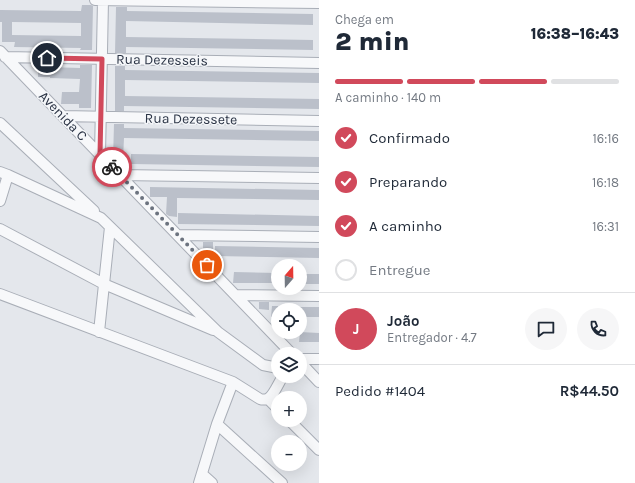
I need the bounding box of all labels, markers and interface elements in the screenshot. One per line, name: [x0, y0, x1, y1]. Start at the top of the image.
text: Chega em: [335, 12, 394, 27]
text: 16:38–16:43: [531, 25, 619, 43]
text: 2 min: [335, 26, 410, 57]
pin: [30, 41, 64, 75]
icon: home: [36, 47, 58, 69]
street label: Rua Dezesseis: [116, 51, 208, 69]
street label: Avenida C: [35, 88, 91, 144]
text: A caminho · 140 m: [335, 90, 441, 105]
street label: Rua Dezessete: [145, 110, 237, 128]
icon: check: [335, 127, 357, 149]
text: Confirmado: [369, 129, 450, 147]
text: 16:16: [593, 131, 619, 146]
courier: [92, 147, 132, 187]
icon: bike: [101, 156, 123, 178]
icon: check: [335, 171, 357, 193]
text: Preparando: [369, 173, 447, 191]
text: 16:18: [592, 175, 619, 190]
icon: check: [335, 215, 357, 237]
text: A caminho: [369, 217, 442, 235]
text: 16:31: [592, 219, 619, 234]
pin: [190, 248, 224, 282]
icon: bag: [196, 254, 218, 276]
north arrow: [271, 259, 307, 295]
map controls: [271, 259, 307, 471]
text: Entregue: [369, 261, 431, 279]
button: locate: [271, 303, 307, 339]
button: chat: [525, 308, 567, 350]
button: phone: [577, 308, 619, 350]
text: João: [387, 312, 419, 330]
text: J: [353, 320, 359, 338]
text: Entregador · 4.7: [387, 330, 477, 345]
button: layers: [271, 347, 307, 383]
text: Pedido #1404: [335, 382, 425, 400]
text: R$44.50: [560, 382, 619, 400]
button: +: [271, 391, 307, 427]
button: −: [271, 435, 307, 471]

